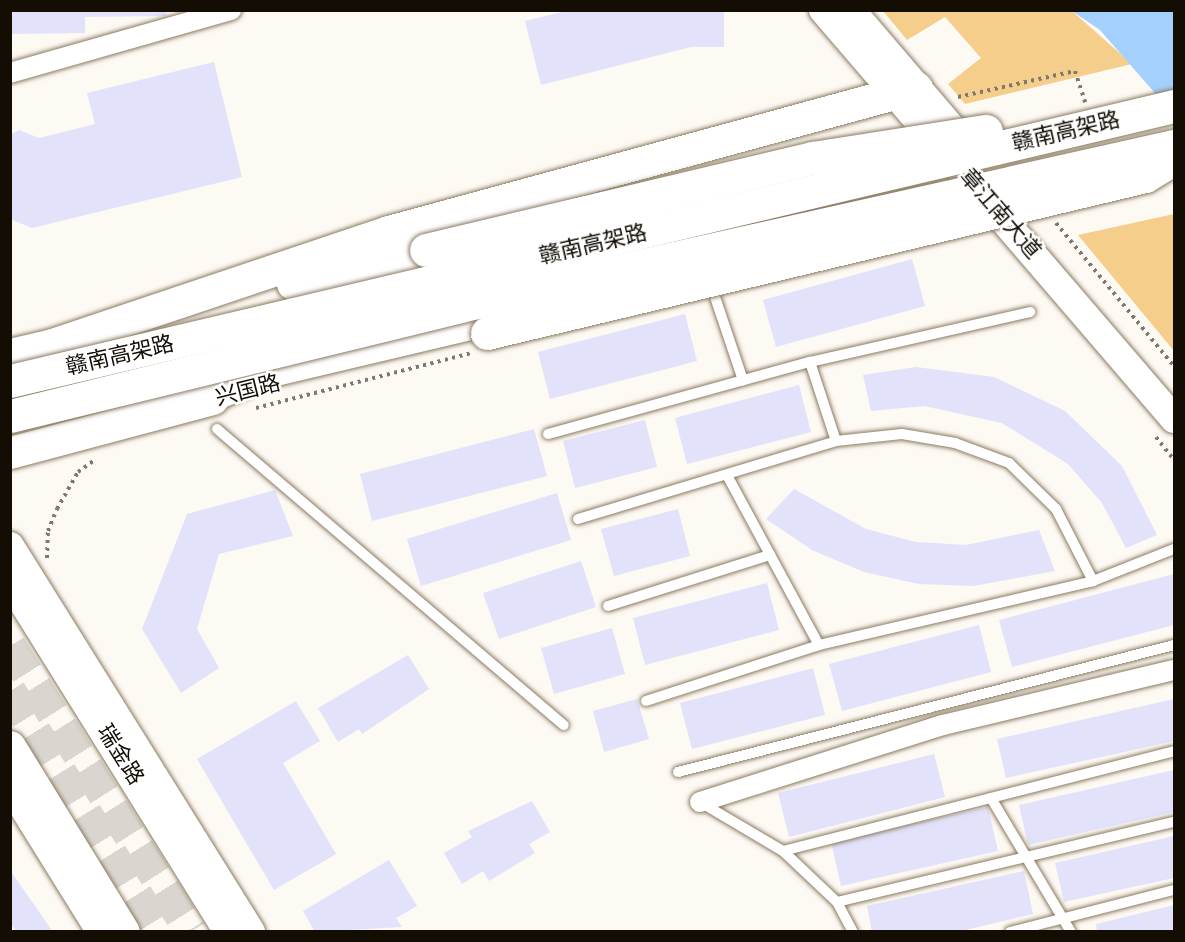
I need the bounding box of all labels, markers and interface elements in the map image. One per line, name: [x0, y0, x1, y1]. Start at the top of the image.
street label: 赣南高架路: [1009, 107, 1123, 157]
street label: 章江南大道: [954, 164, 1046, 264]
street label: 赣南高架路: [536, 220, 650, 270]
street label: 赣南高架路: [63, 331, 177, 381]
street label: 兴国路: [213, 370, 283, 412]
street label: 瑞金路: [91, 720, 149, 790]

